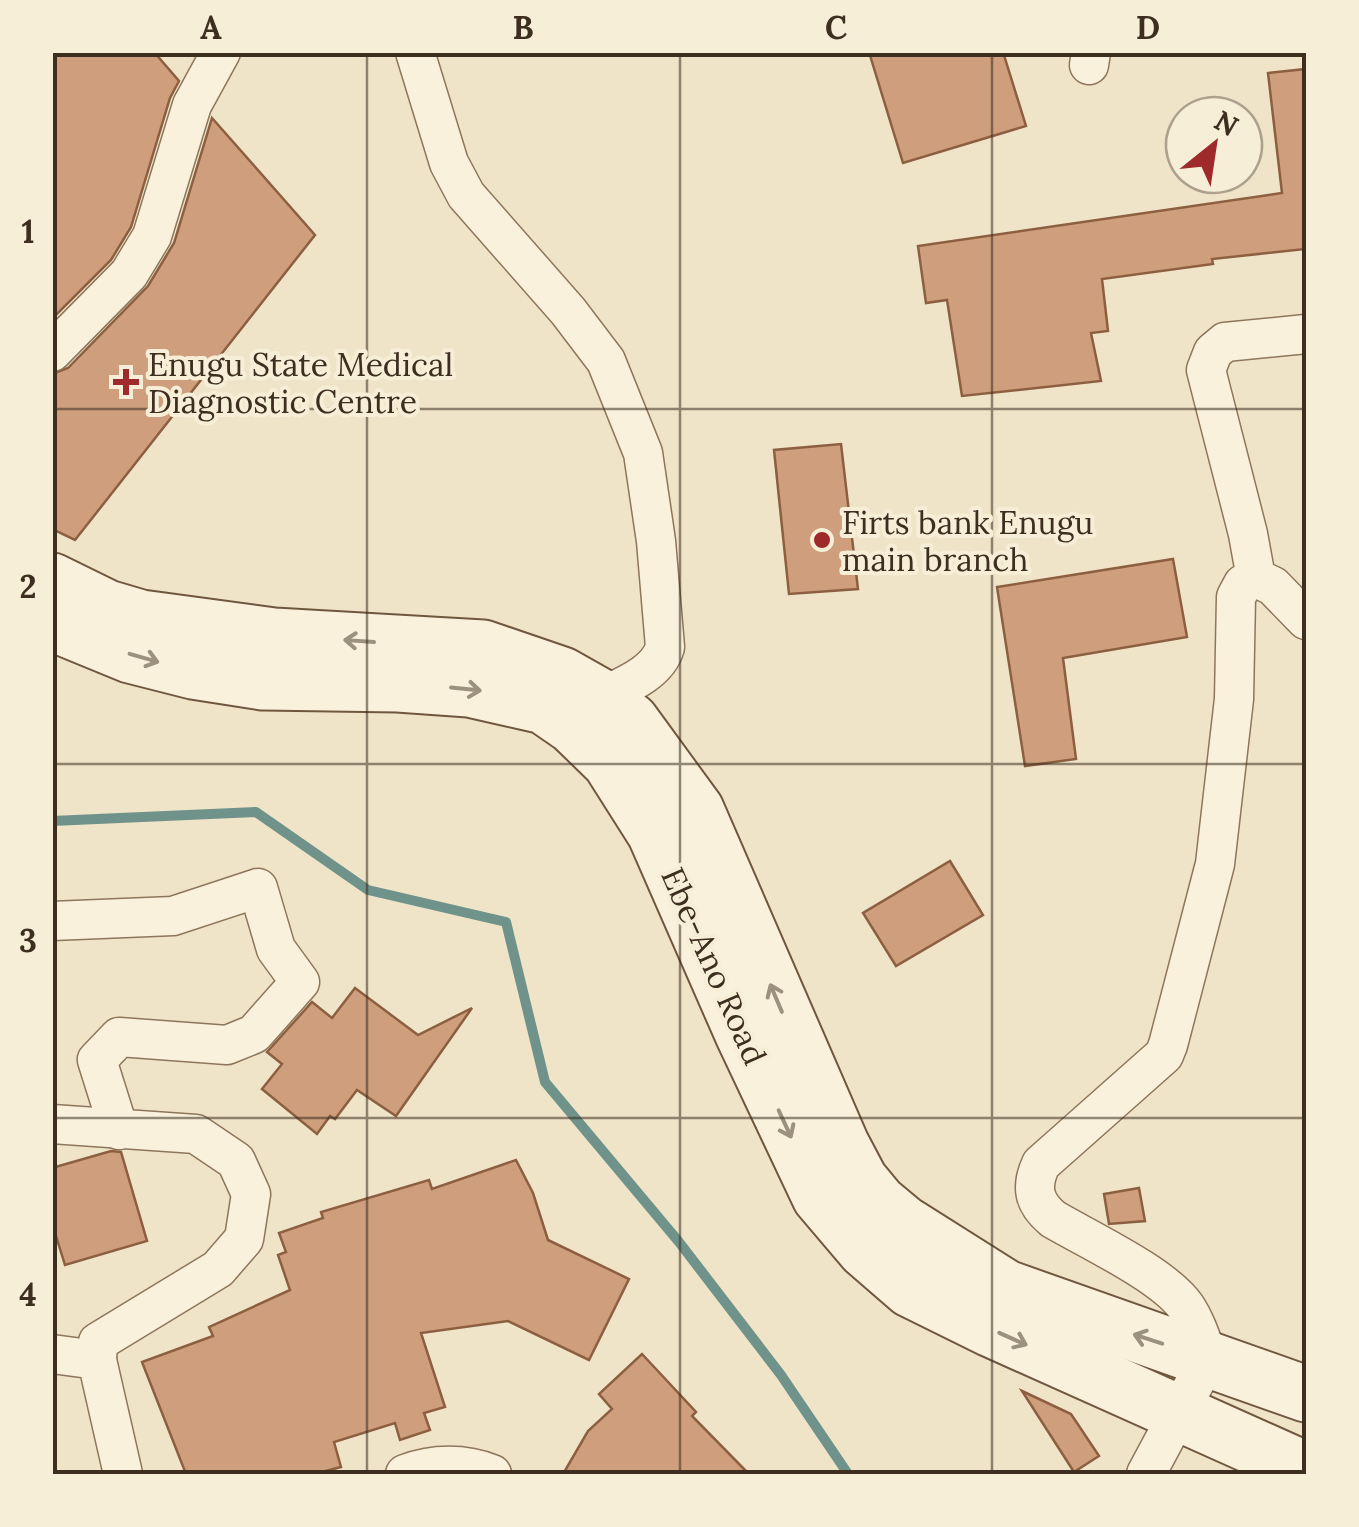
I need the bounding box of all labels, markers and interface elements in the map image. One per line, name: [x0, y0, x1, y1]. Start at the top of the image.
text: A: [200, 7, 222, 48]
text: B: [512, 7, 534, 48]
text: C: [825, 7, 847, 48]
text: D: [1136, 7, 1160, 48]
north arrow: [1164, 95, 1264, 195]
text: N: [1208, 102, 1245, 144]
text: 1: [22, 211, 35, 252]
place label: Enugu State Medical Diagnostic Centre: [148, 344, 453, 422]
marker: Enugu State Medical Diagnostic Centre: [113, 369, 139, 395]
place label: Firts bank Enugu main branch: [842, 502, 1093, 580]
marker: Firts bank Enugu main branch: [811, 529, 833, 551]
text: 2: [19, 566, 37, 607]
one-way arrow: [344, 631, 376, 650]
one-way arrow: [127, 650, 159, 668]
one-way arrow: [449, 680, 481, 699]
street label: Ebe-Ano Road: [652, 861, 776, 1071]
text: 3: [19, 920, 37, 961]
one-way arrow: [766, 983, 784, 1013]
one-way arrow: [777, 1108, 796, 1138]
text: 4: [19, 1274, 37, 1315]
one-way arrow: [1133, 1328, 1165, 1346]
one-way arrow: [998, 1331, 1028, 1349]

